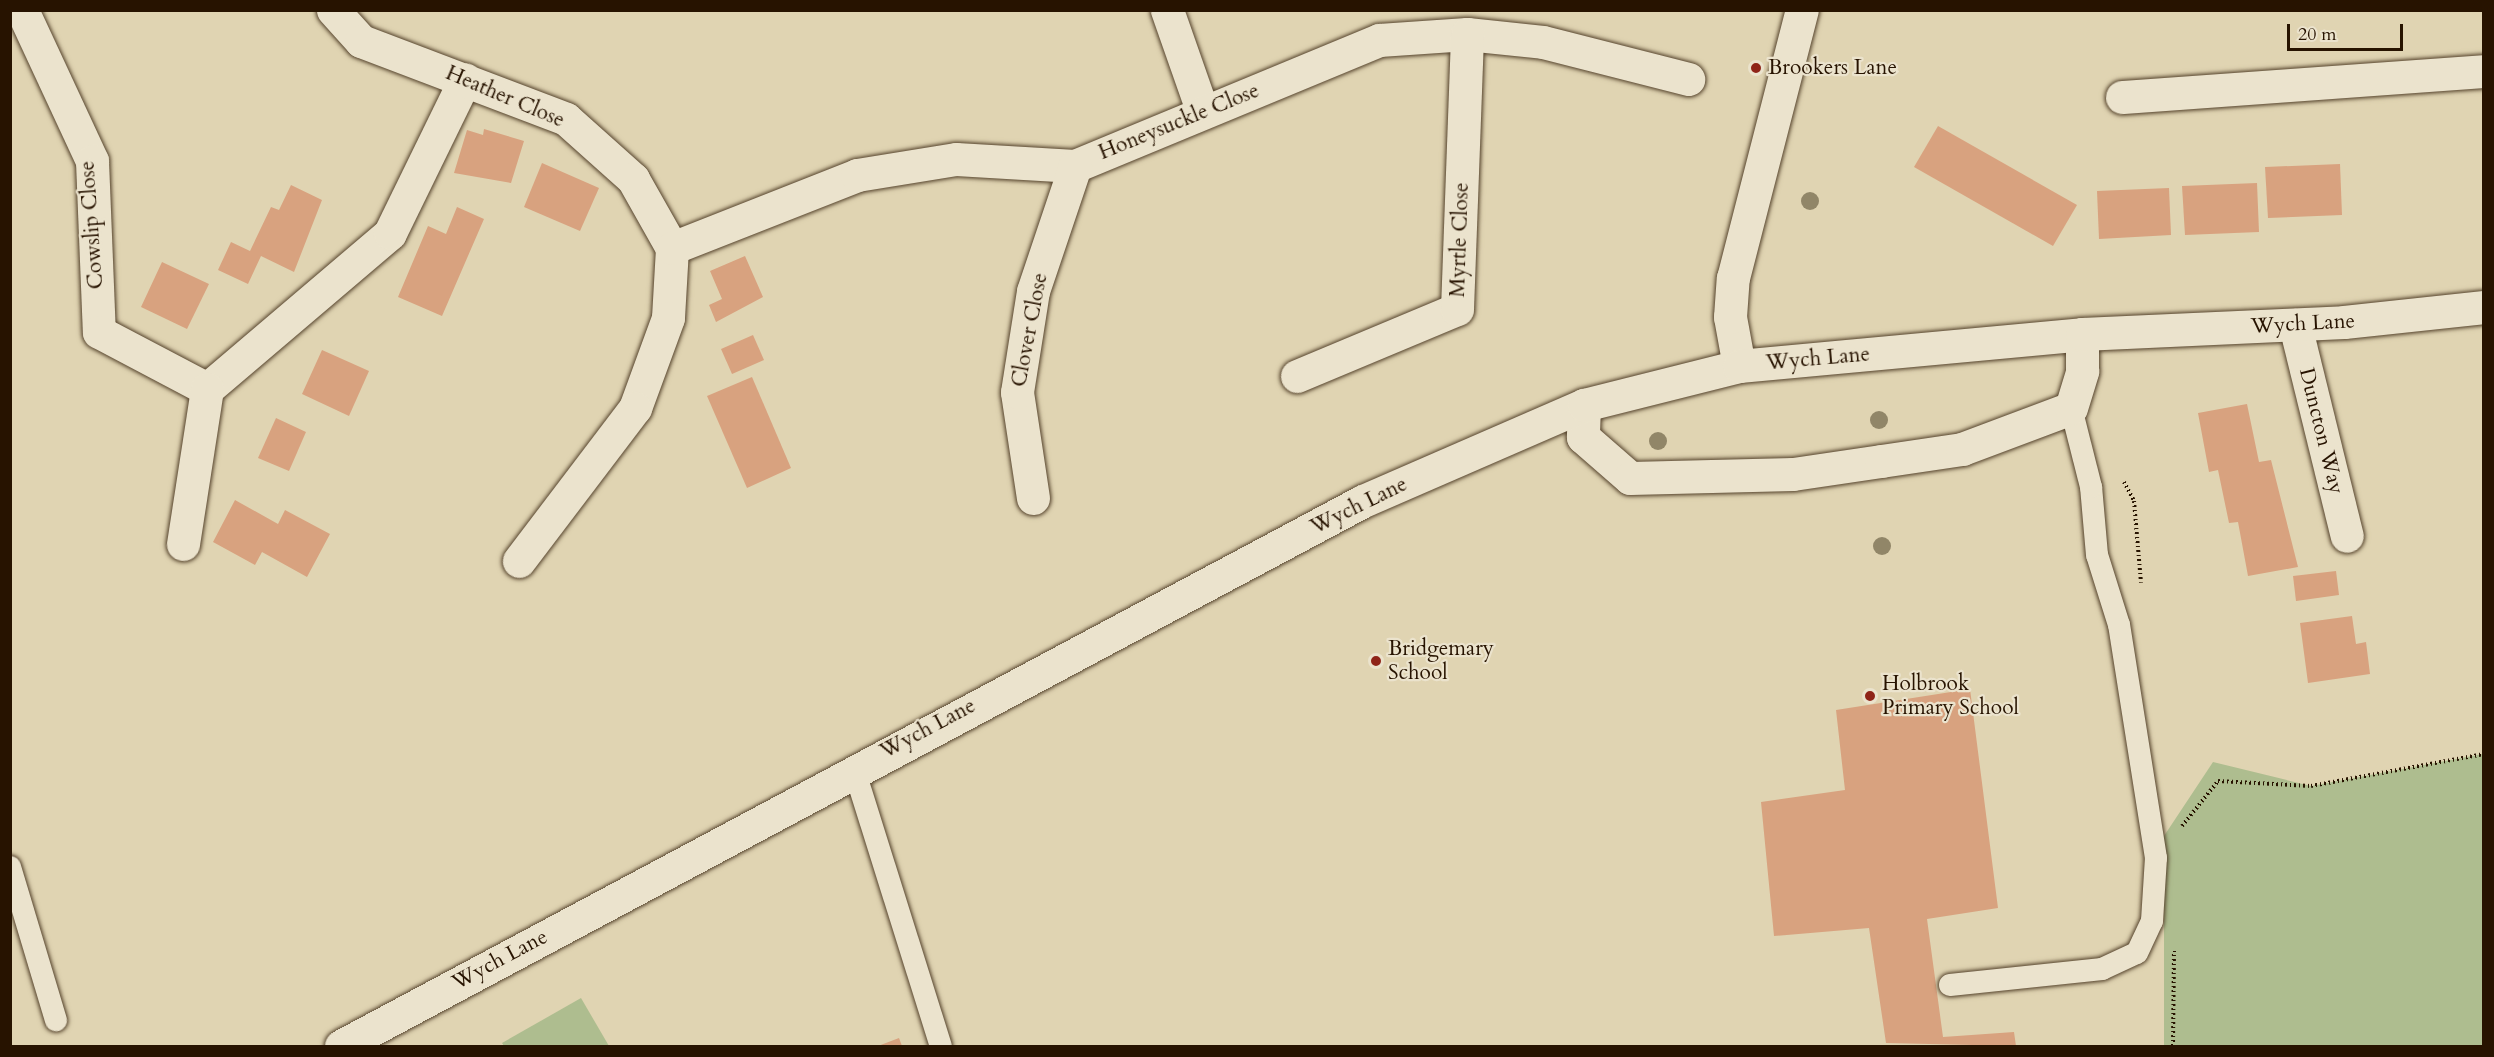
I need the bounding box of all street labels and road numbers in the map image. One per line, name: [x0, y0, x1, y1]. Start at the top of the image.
street label: Heather Close: [442, 61, 568, 133]
street label: Honeysuckle Close: [1095, 78, 1263, 166]
street label: Cowslip Close: [75, 160, 109, 290]
street label: Myrtle Close: [1445, 182, 1475, 298]
street label: Clover Close: [1007, 271, 1053, 389]
street label: Wych Lane: [2250, 309, 2356, 339]
street label: Wych Lane: [1765, 342, 1871, 376]
street label: Duncton Way: [2293, 365, 2349, 497]
street label: Wych Lane: [1307, 472, 1411, 540]
street label: Wych Lane: [876, 693, 980, 765]
street label: Wych Lane: [448, 924, 552, 996]

